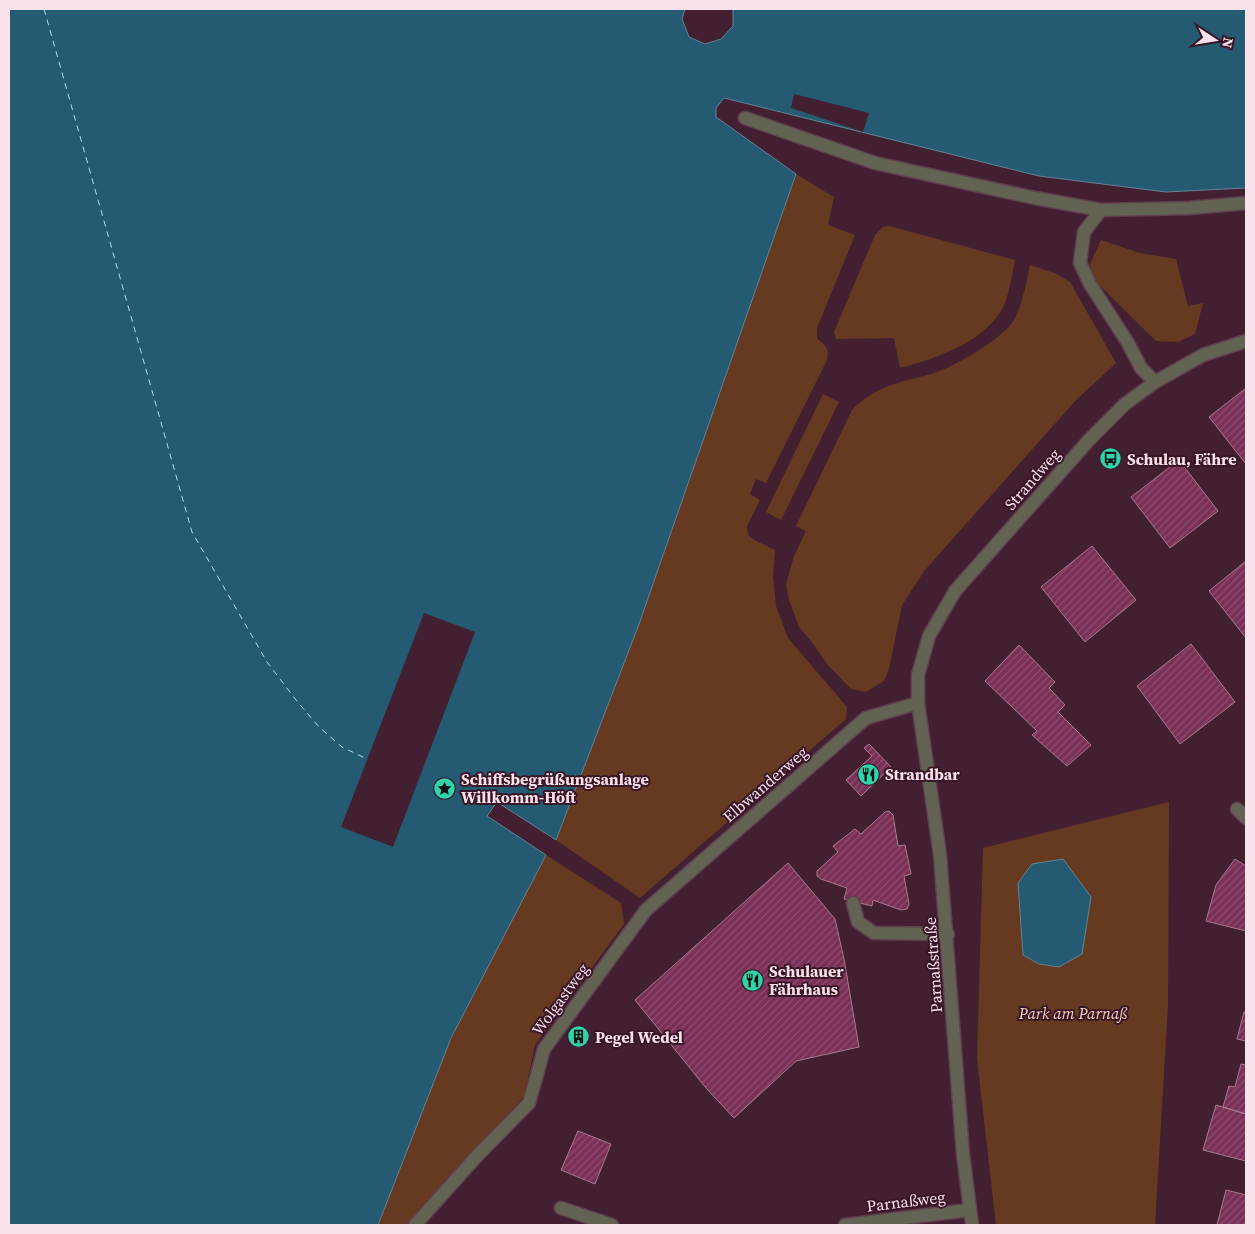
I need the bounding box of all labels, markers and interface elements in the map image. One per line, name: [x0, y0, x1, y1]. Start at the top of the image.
north arrow: [1190, 15, 1240, 65]
text: N: [1217, 36, 1239, 50]
street label: Strandweg: [999, 444, 1065, 514]
bus stop icon: Schulau, Fähre: [1099, 447, 1123, 471]
place label: Schulau, Fähre: [1127, 448, 1237, 470]
street label: Elbwanderweg: [718, 741, 812, 827]
restaurant icon: Strandbar: [857, 762, 881, 786]
place label: Strandbar: [885, 763, 960, 785]
place label: Schiffsbegrüßungsanlage Willkomm-Höft: [461, 768, 649, 808]
place icon: Schiffsbegrüßungsanlage Willkomm-Höft: [433, 776, 457, 800]
street label: Parnaßstraße: [919, 916, 947, 1014]
street label: Wolgastweg: [526, 958, 594, 1040]
place label: Schulauer Fährhaus: [769, 960, 844, 1000]
restaurant icon: Schulauer Fährhaus: [741, 968, 765, 992]
park label: Park am Parnaß: [1018, 1002, 1128, 1024]
building icon: Pegel Wedel: [567, 1025, 591, 1049]
place label: Pegel Wedel: [595, 1026, 683, 1048]
street label: Parnaßweg: [865, 1185, 947, 1217]

